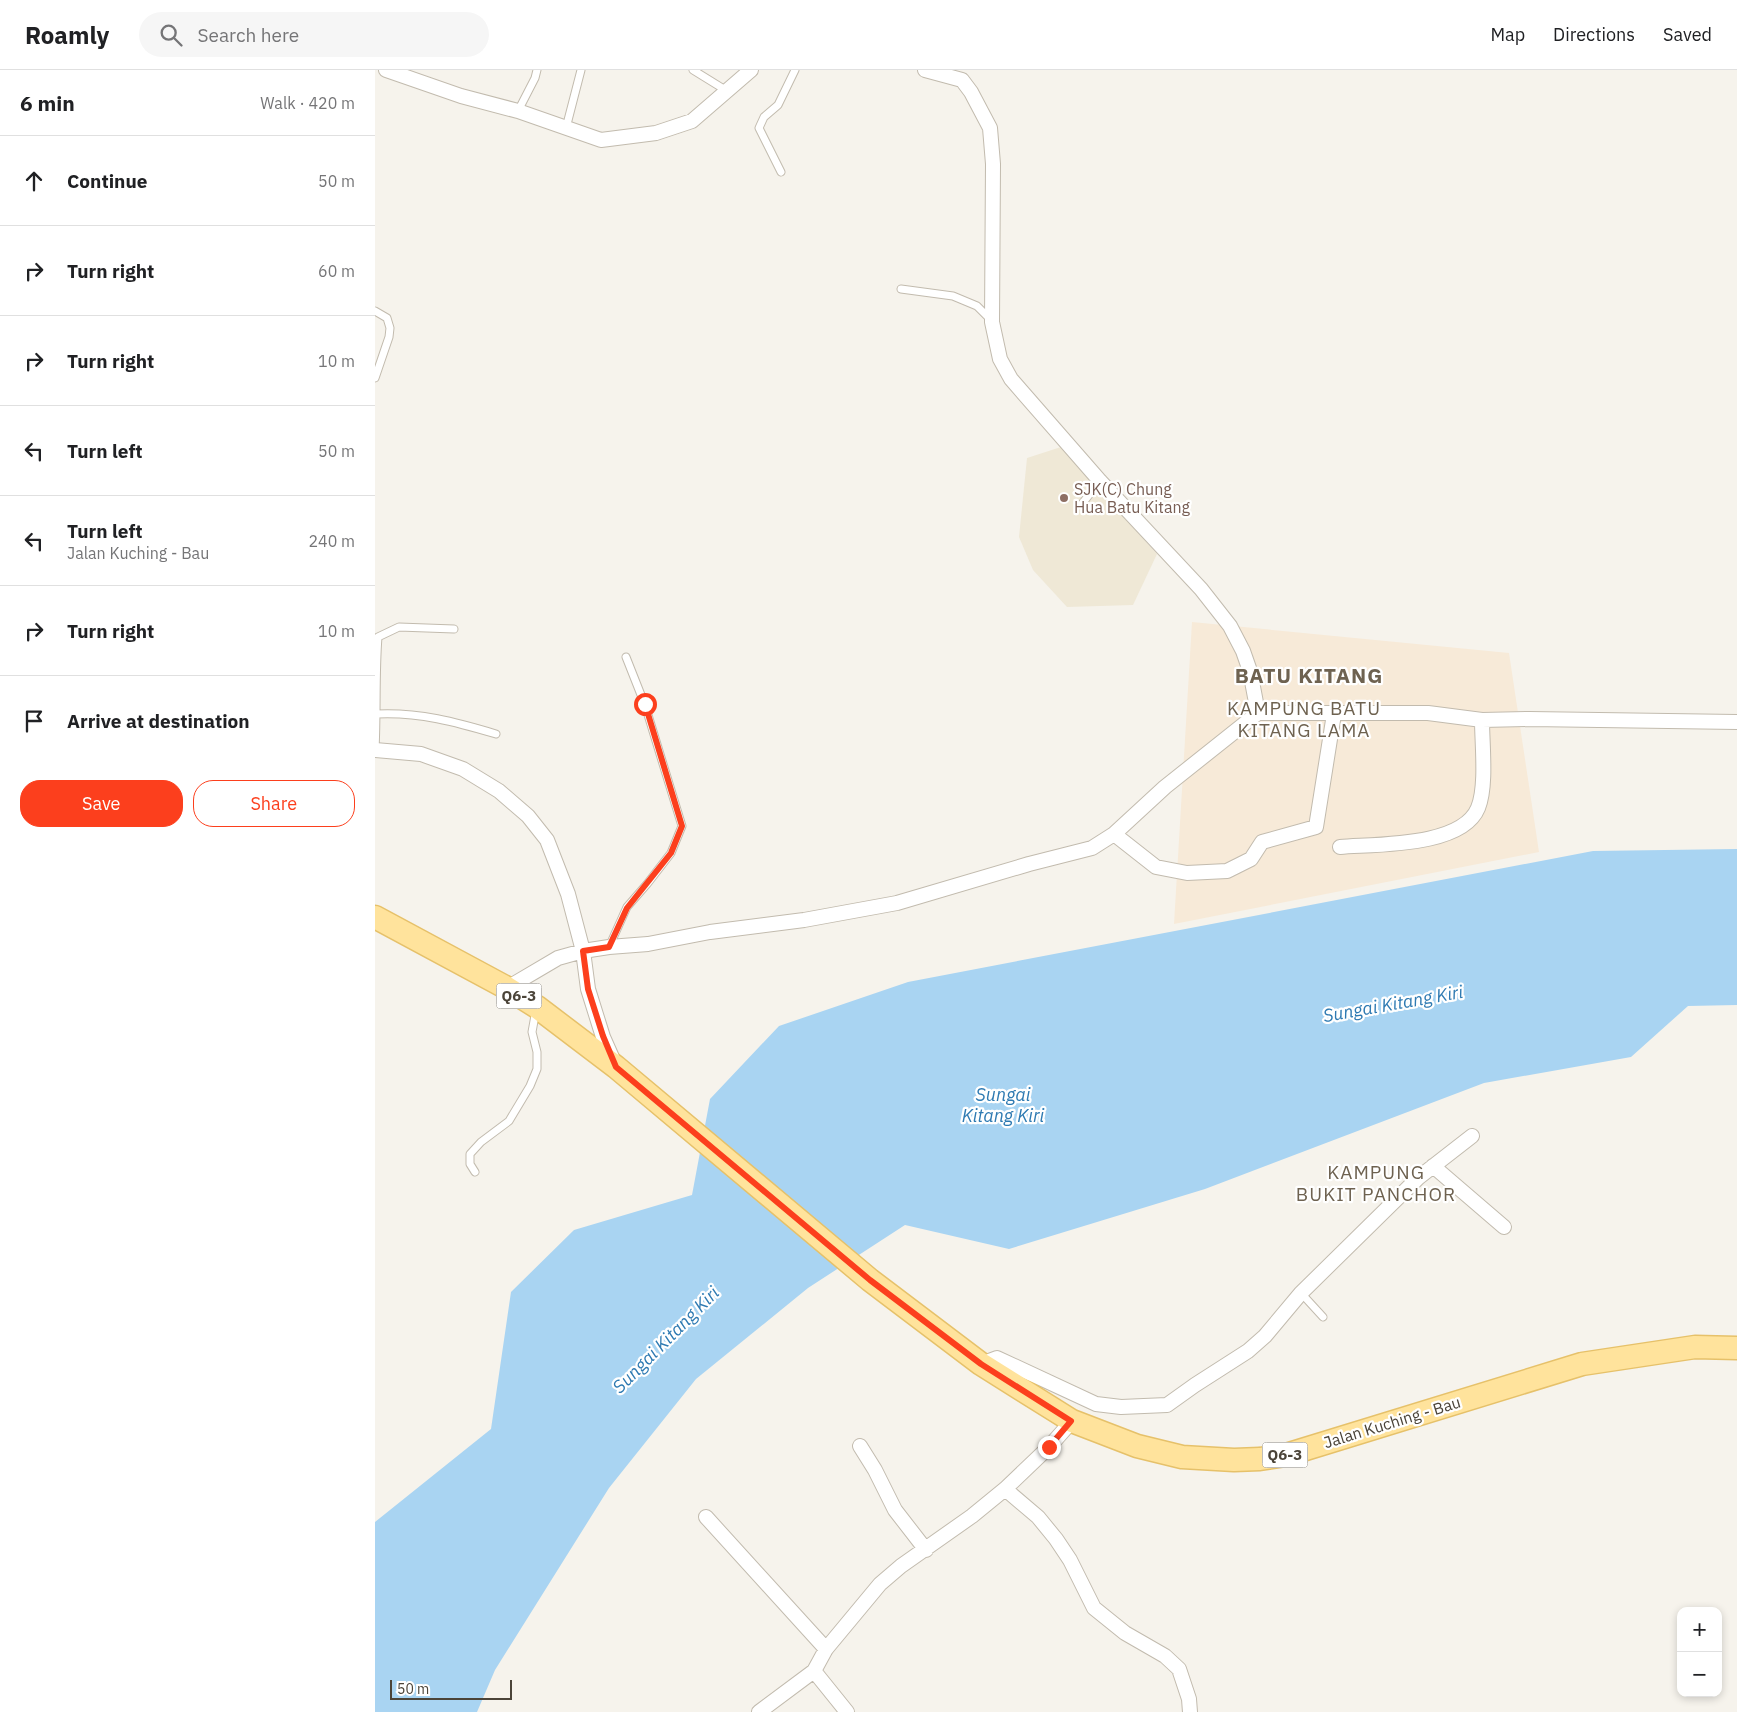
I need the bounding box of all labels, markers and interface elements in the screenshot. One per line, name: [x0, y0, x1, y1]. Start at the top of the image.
search box: [139, 12, 489, 57]
text: Roamly: [25, 19, 109, 51]
icon: search: [157, 21, 185, 49]
text: Search here: [197, 23, 299, 47]
text: Map: [1490, 23, 1525, 46]
text: Directions: [1553, 23, 1635, 46]
text: Saved: [1663, 23, 1712, 46]
text: 6 min: [20, 89, 75, 117]
text: Walk · 420 m: [260, 93, 355, 113]
icon: ahead: [20, 167, 48, 195]
text: Continue: [67, 169, 147, 193]
text: 50 m: [318, 171, 355, 191]
icon: right: [20, 257, 48, 285]
text: Turn right: [67, 259, 154, 283]
text: 60 m: [318, 261, 355, 281]
icon: right: [20, 347, 48, 375]
text: Turn right: [67, 349, 154, 373]
text: 10 m: [318, 351, 355, 371]
icon: left: [20, 437, 48, 465]
text: Turn left: [67, 439, 143, 463]
text: 50 m: [318, 441, 355, 461]
place label: SJK(C) Chung Hua Batu Kitang: [1074, 479, 1191, 517]
marker: SJK(C) Chung Hua Batu Kitang: [1058, 492, 1070, 504]
text: Turn left: [67, 519, 143, 543]
icon: left: [20, 527, 48, 555]
text: 240 m: [308, 531, 355, 551]
text: Jalan Kuching - Bau: [67, 543, 209, 563]
icon: right: [20, 617, 48, 645]
text: Turn right: [67, 619, 154, 643]
text: 10 m: [318, 621, 355, 641]
district label: BATU KITANG: [1235, 661, 1383, 689]
route start: [634, 693, 657, 716]
district label: KAMPUNG BATU KITANG LAMA: [1227, 696, 1381, 742]
icon: arrive: [20, 707, 48, 735]
text: Arrive at destination: [67, 709, 250, 733]
button: Save: [20, 780, 183, 827]
button: Share: [193, 780, 355, 827]
water label: Sungai Kitang Kiri: [1321, 980, 1465, 1027]
road number: Q6-3: [497, 984, 541, 1008]
water label: Sungai Kitang Kiri: [962, 1083, 1045, 1127]
district label: KAMPUNG BUKIT PANCHOR: [1296, 1160, 1456, 1206]
water label: Sungai Kitang Kiri: [607, 1281, 724, 1398]
street label: Jalan Kuching - Bau: [1321, 1392, 1463, 1452]
route end: [1038, 1436, 1061, 1459]
road number: Q6-3: [1263, 1442, 1307, 1468]
map controls: [1677, 1607, 1722, 1697]
button: +: [1677, 1607, 1722, 1652]
button: −: [1677, 1652, 1722, 1697]
scale bar: [390, 1677, 513, 1700]
text: 50 m: [397, 1680, 429, 1698]

